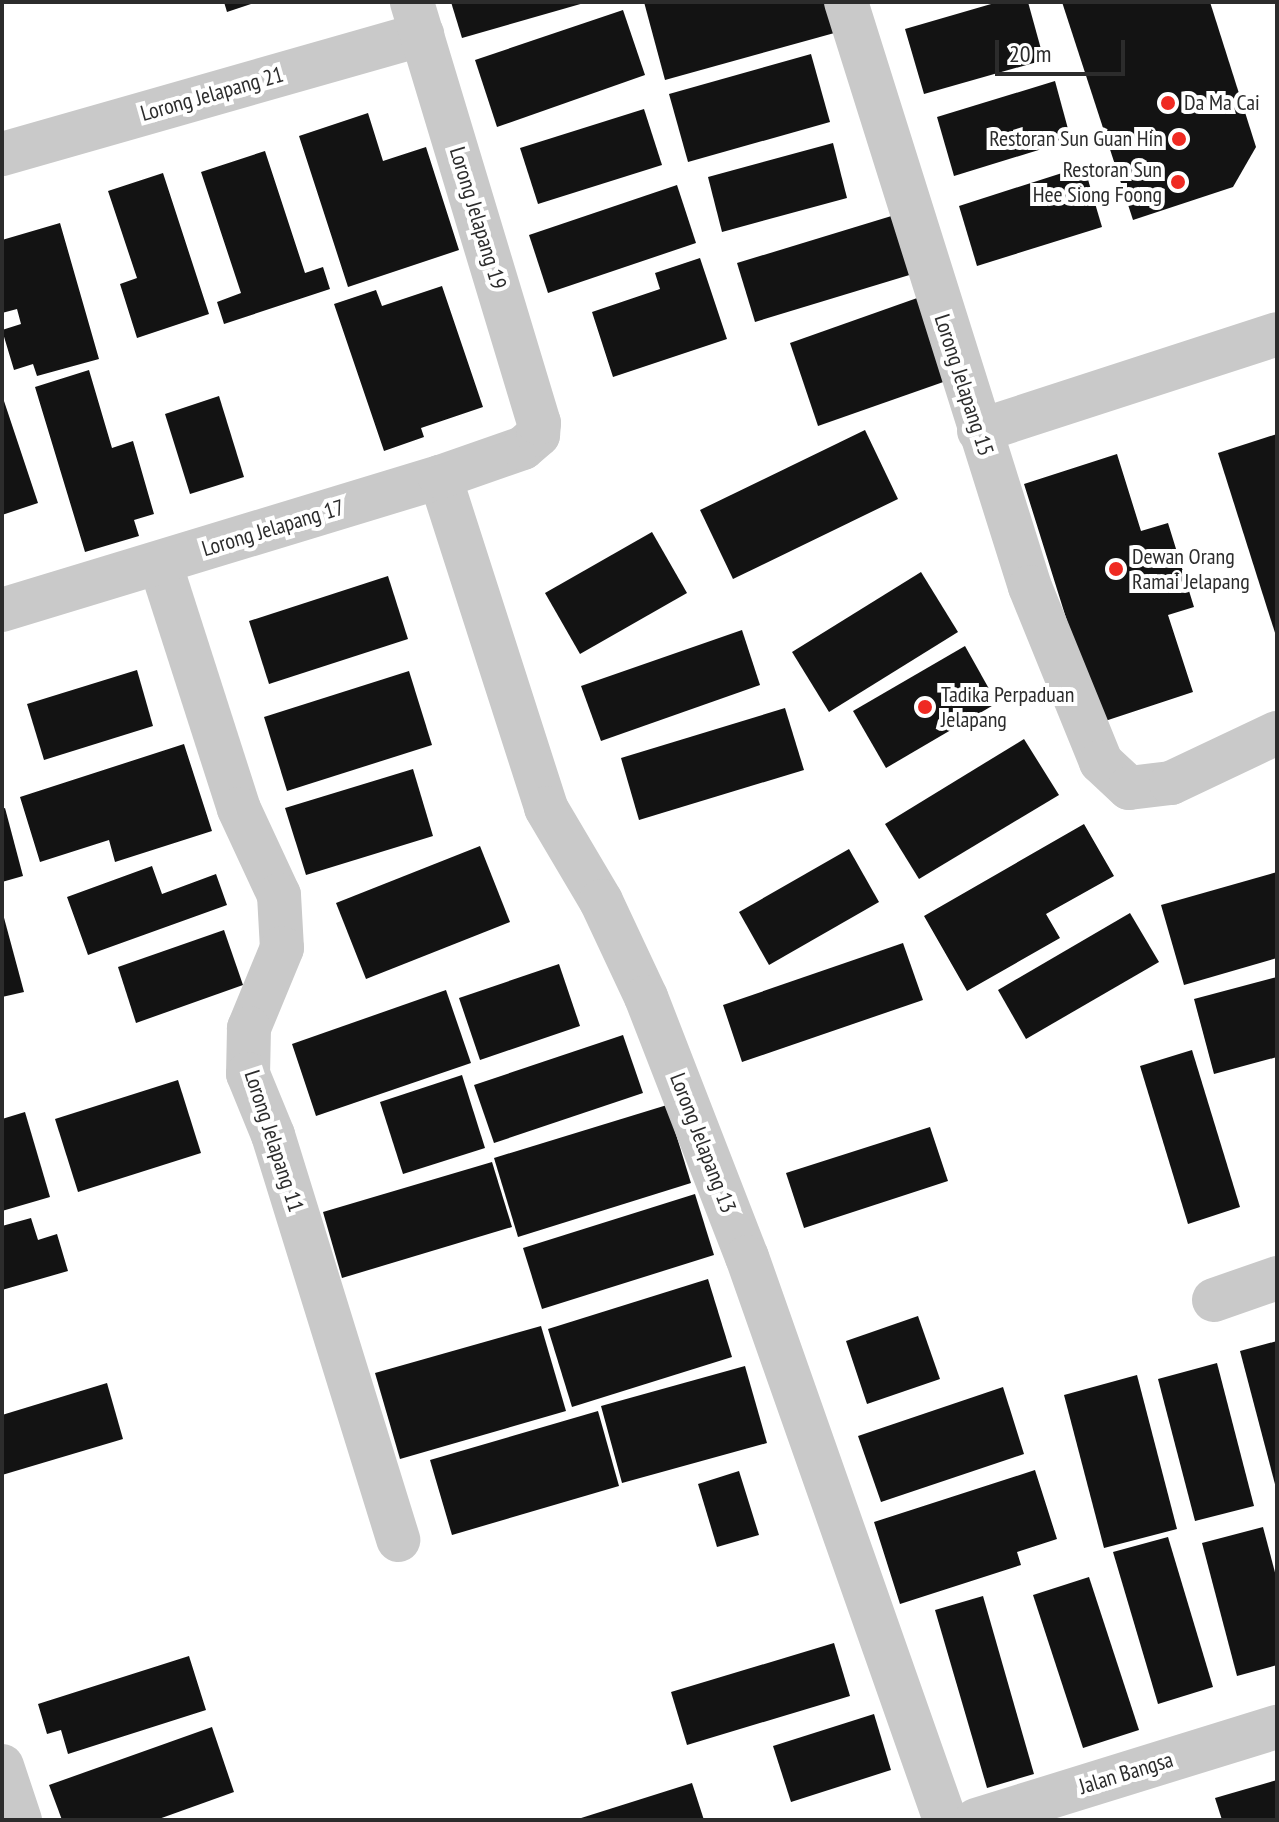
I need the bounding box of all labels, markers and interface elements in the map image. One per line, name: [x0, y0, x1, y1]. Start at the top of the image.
scale bar: [999, 24, 1129, 74]
text: 20 m: [1009, 38, 1051, 69]
street label: Lorong Jelapang 21: [138, 61, 286, 127]
place label: Da Ma Cai: [1184, 90, 1260, 116]
marker: Da Ma Cai: [1159, 94, 1177, 112]
place label: Restoran Sun Guan Hin: [989, 126, 1163, 152]
marker: Restoran Sun Guan Hin: [1170, 130, 1188, 148]
street label: Lorong Jelapang 19: [444, 144, 512, 292]
place label: Restoran Sun Hee Siong Foong: [1033, 156, 1162, 208]
marker: Restoran Sun Hee Siong Foong: [1169, 173, 1187, 191]
street label: Lorong Jelapang 15: [929, 311, 999, 459]
street label: Lorong Jelapang 17: [199, 494, 347, 562]
place label: Dewan Orang Ramai Jelapang: [1132, 543, 1250, 594]
marker: Dewan Orang Ramai Jelapang: [1107, 560, 1125, 578]
place label: Tadika Perpaduan Jelapang: [941, 681, 1074, 732]
marker: Tadika Perpaduan Jelapang: [916, 698, 934, 716]
street label: Lorong Jelapang 11: [239, 1067, 309, 1215]
street label: Lorong Jelapang 13: [664, 1069, 742, 1217]
street label: Jalan Bangsa: [1076, 1746, 1176, 1800]

